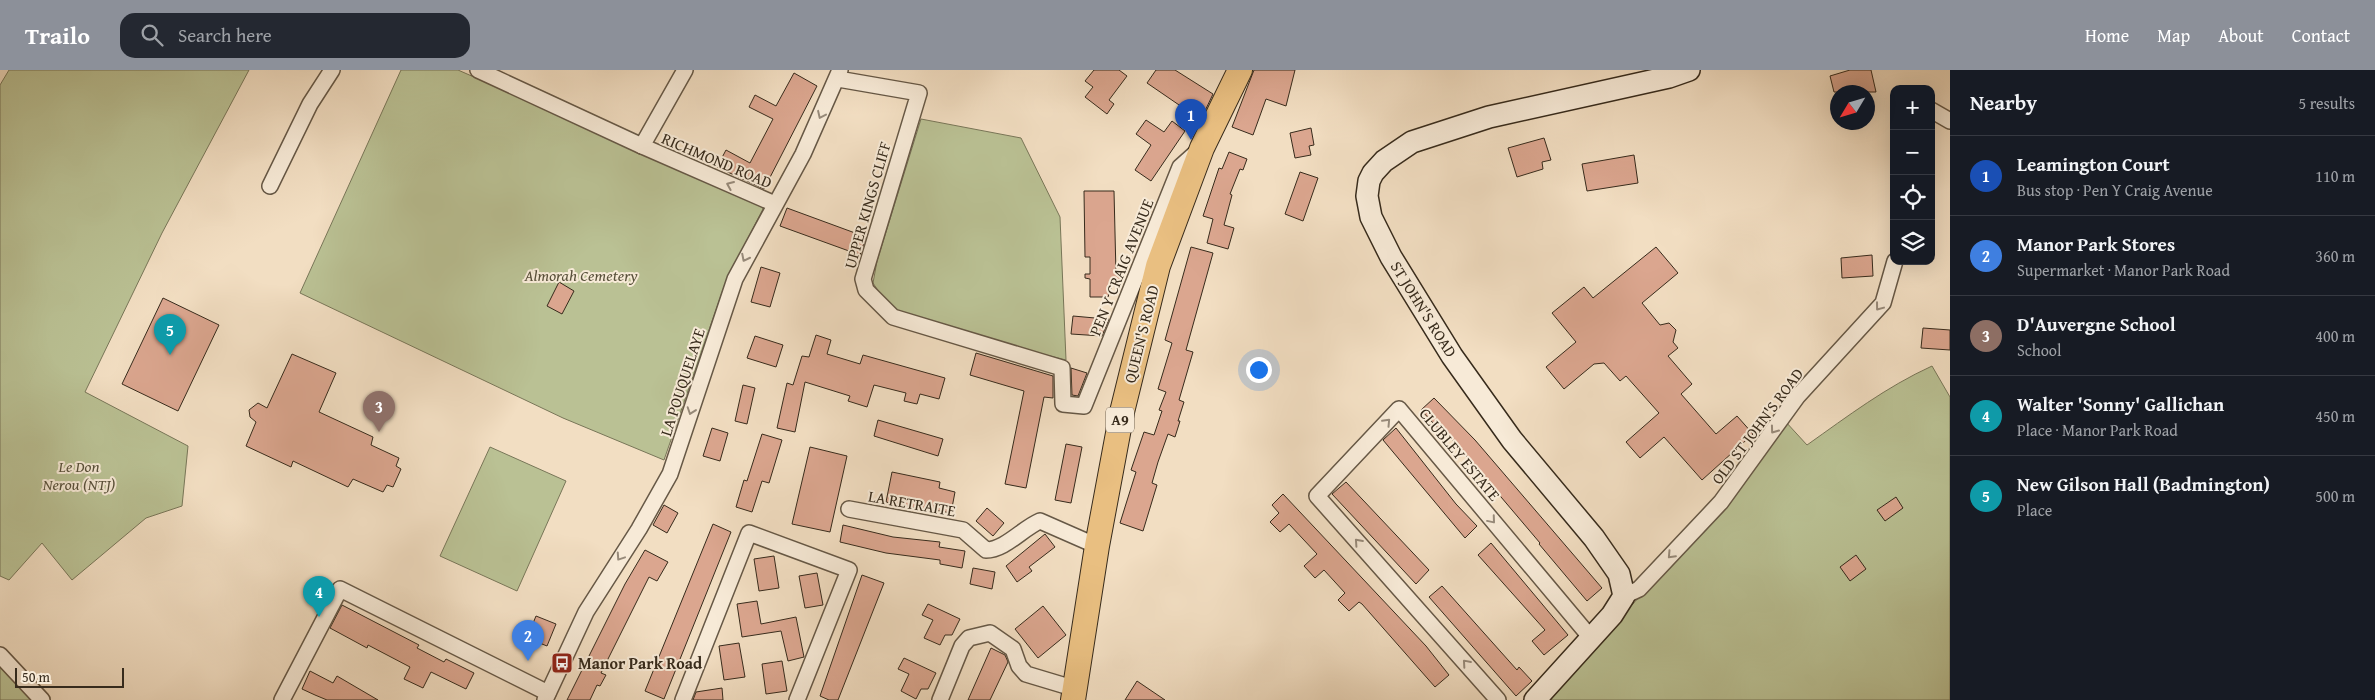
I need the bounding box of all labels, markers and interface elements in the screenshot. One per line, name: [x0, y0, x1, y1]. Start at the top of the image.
search box: [120, 13, 470, 58]
text: Trailo: [25, 18, 90, 53]
icon: search: [138, 21, 166, 49]
text: Search here: [178, 21, 272, 49]
text: Home: [2085, 22, 2129, 49]
text: Map: [2157, 22, 2190, 49]
text: About: [2218, 22, 2264, 49]
text: Contact: [2292, 22, 2350, 49]
north arrow: [1830, 85, 1875, 130]
map controls: [1890, 85, 1935, 265]
button: +: [1890, 85, 1935, 130]
text: Nearby: [1970, 87, 2037, 118]
text: 5 results: [2298, 91, 2355, 115]
pin: 1: [1175, 99, 1207, 140]
one-way arrow: [817, 110, 827, 119]
street label: RICHMOND ROAD: [658, 126, 776, 194]
button: −: [1890, 130, 1935, 175]
street label: UPPER KINGS CLIFF: [837, 138, 897, 271]
text: Leamington Court: [2017, 150, 2170, 178]
text: 1: [1982, 164, 1990, 188]
text: 110 m: [2315, 164, 2355, 188]
button: locate: [1890, 175, 1935, 220]
text: Bus stop · Pen Y Craig Avenue: [2017, 178, 2213, 202]
one-way arrow: [726, 180, 735, 191]
street label: PEN Y CRAIG AVENUE: [1083, 195, 1159, 339]
button: layers: [1890, 220, 1935, 265]
text: Manor Park Stores: [2017, 230, 2175, 258]
text: 2: [1982, 244, 1990, 268]
text: 360 m: [2315, 244, 2355, 268]
one-way arrow: [741, 253, 751, 262]
street label: ST JOHN'S ROAD: [1385, 256, 1463, 362]
text: Supermarket · Manor Park Road: [2017, 258, 2230, 282]
park label: Almorah Cemetery: [523, 263, 638, 287]
street label: QUEEN'S ROAD: [1117, 282, 1165, 386]
one-way arrow: [1876, 301, 1885, 310]
text: D'Auvergne School: [2017, 310, 2176, 338]
pin: 5: [154, 314, 186, 355]
text: 3: [1982, 324, 1990, 348]
text: 400 m: [2315, 324, 2355, 348]
street label: LA POUQUELAYE: [653, 325, 711, 439]
text: School: [2017, 338, 2061, 362]
your location: [1246, 357, 1272, 383]
street label: OLD ST JOHN'S ROAD: [1705, 363, 1809, 489]
text: Walter 'Sonny' Gallichan: [2017, 390, 2224, 418]
pin: 3: [363, 391, 395, 432]
street label: CLUBLEY ESTATE: [1414, 402, 1506, 506]
text: 4: [1982, 404, 1990, 428]
text: 450 m: [2315, 404, 2355, 428]
one-way arrow: [687, 407, 697, 415]
road number: A9: [1106, 408, 1134, 432]
text: Place · Manor Park Road: [2017, 418, 2178, 442]
one-way arrow: [1381, 419, 1390, 428]
one-way arrow: [1771, 424, 1779, 433]
park label: Le Don Nerou (NTJ): [42, 454, 116, 496]
text: New Gilson Hall (Badmington): [2017, 470, 2270, 498]
street label: LA RETRAITE: [866, 484, 958, 522]
text: 5: [1982, 484, 1990, 508]
text: 500 m: [2315, 484, 2355, 508]
text: Place: [2017, 498, 2052, 522]
one-way arrow: [1487, 515, 1496, 524]
one-way arrow: [1355, 538, 1364, 547]
one-way arrow: [1668, 550, 1677, 559]
one-way arrow: [617, 551, 626, 560]
pin: 4: [303, 576, 335, 617]
pin: 2: [512, 620, 544, 661]
bus stop icon: Manor Park Road: [550, 651, 574, 675]
place label: Manor Park Road: [578, 651, 703, 675]
one-way arrow: [1462, 660, 1471, 669]
scale bar: [15, 665, 124, 688]
text: 50 m: [22, 667, 50, 687]

